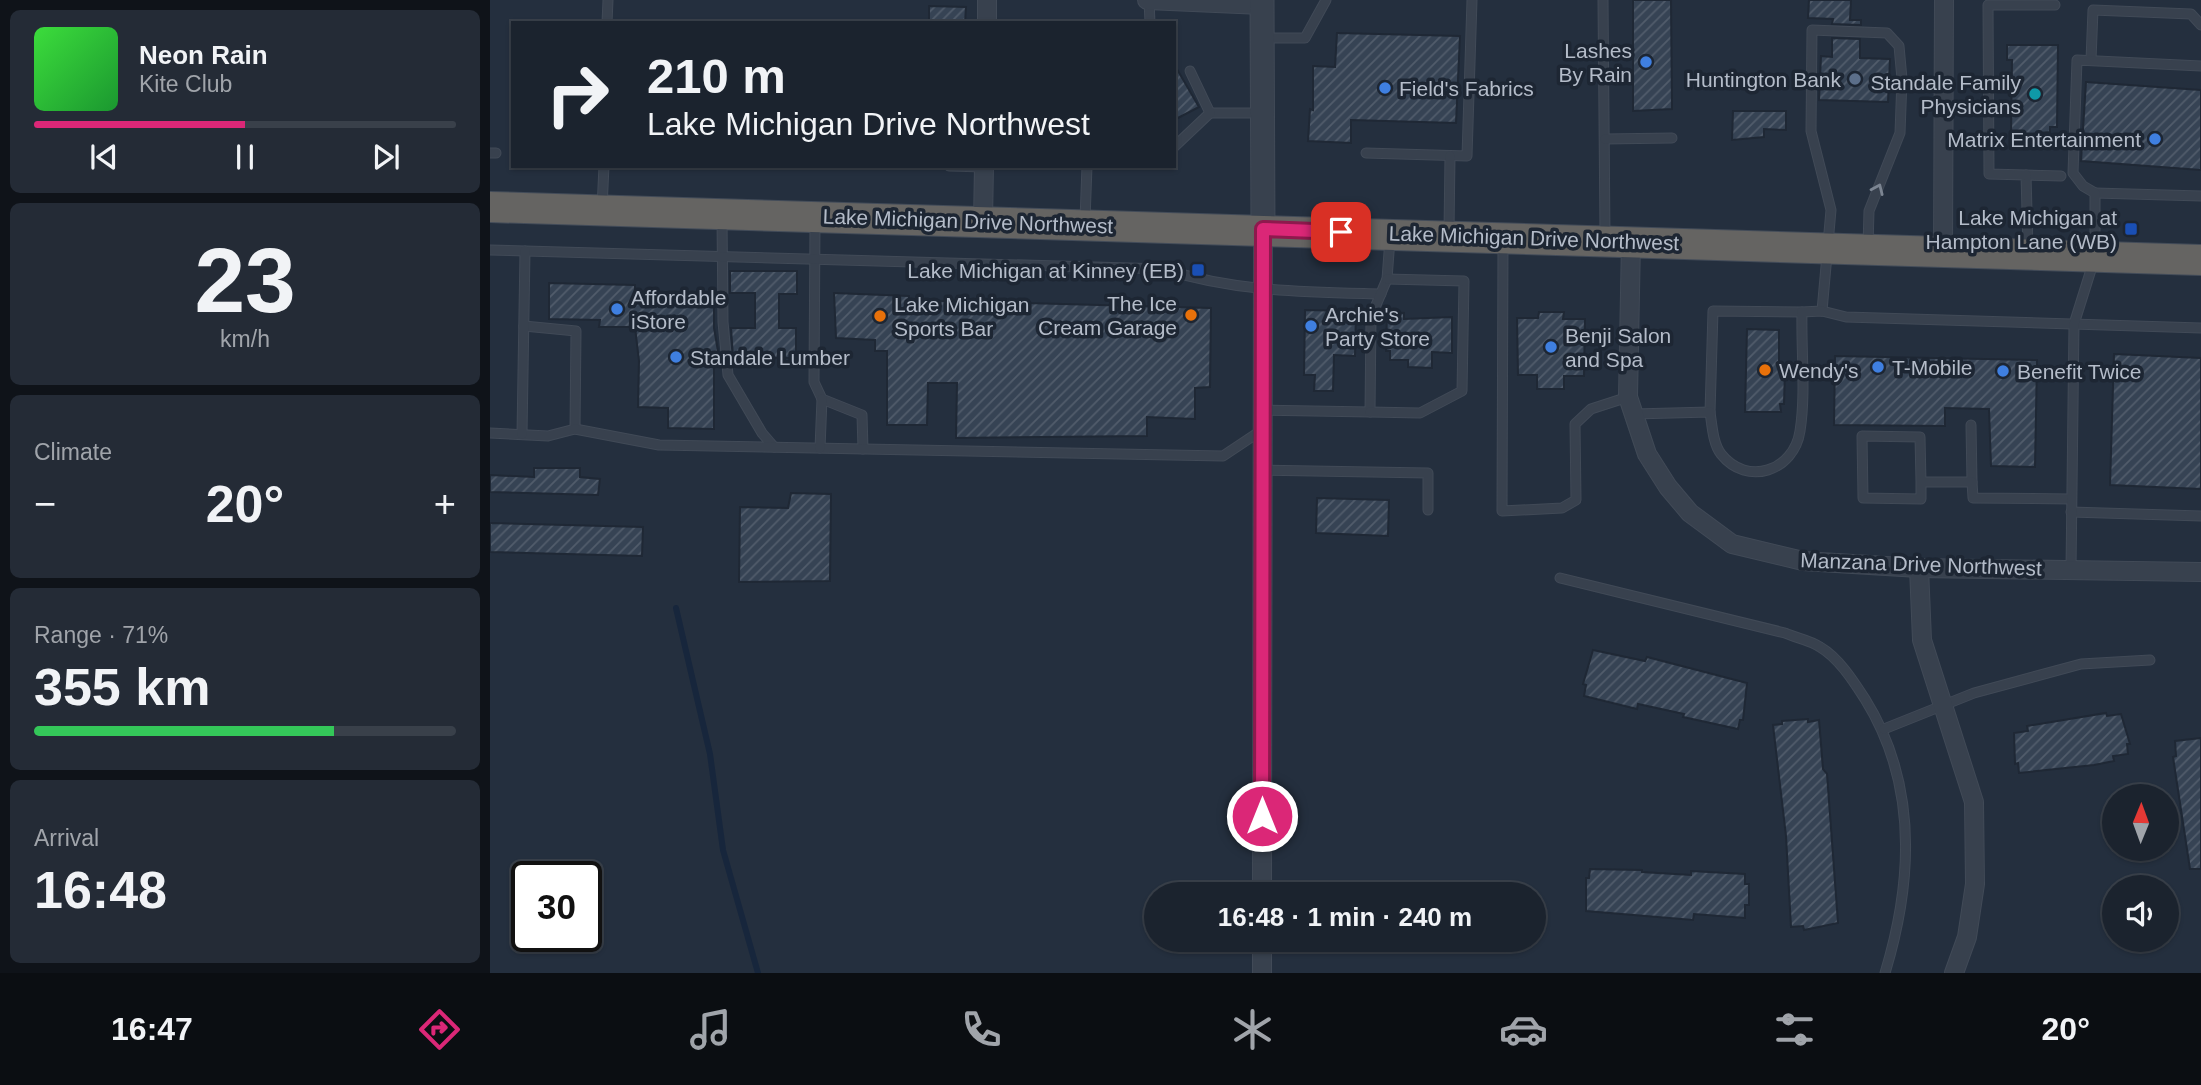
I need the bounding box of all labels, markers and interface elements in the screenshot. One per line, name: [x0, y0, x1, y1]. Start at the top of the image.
place label: Lashes By Rain: [1558, 39, 1632, 86]
text: Neon Rain: [139, 40, 268, 70]
icon: right: [532, 49, 623, 140]
text: 210 m: [647, 49, 786, 103]
marker: Lashes By Rain: [1638, 54, 1654, 70]
place label: Huntington Bank: [1686, 68, 1841, 91]
text: Kite Club: [139, 71, 232, 97]
marker: Huntington Bank: [1847, 71, 1863, 87]
place label: Standale Family Physicians: [1870, 71, 2021, 118]
place label: Field's Fabrics: [1399, 77, 1534, 100]
marker: Field's Fabrics: [1377, 80, 1393, 96]
marker: Standale Family Physicians: [2027, 86, 2043, 102]
text: Lake Michigan Drive Northwest: [647, 106, 1090, 142]
place label: Matrix Entertainment: [1947, 128, 2141, 151]
marker: Matrix Entertainment: [2147, 131, 2163, 147]
icon: previous: [85, 138, 123, 176]
icon: pause: [226, 138, 264, 176]
icon: next: [367, 138, 405, 176]
one-way arrow: [1870, 184, 1884, 197]
pin: [1311, 202, 1371, 262]
street label: Lake Michigan Drive Northwest: [822, 204, 1114, 238]
place label: Lake Michigan at Hampton Lane (WB): [1926, 206, 2117, 253]
icon: arrive: [1322, 213, 1360, 251]
street label: Lake Michigan Drive Northwest: [1388, 221, 1680, 255]
marker: Lake Michigan at Hampton Lane (WB): [2123, 221, 2139, 237]
text: 23: [194, 230, 296, 331]
place label: Lake Michigan at Kinney (EB): [907, 259, 1184, 282]
marker: Lake Michigan at Kinney (EB): [1190, 262, 1206, 278]
place label: Affordable iStore: [631, 286, 726, 333]
place label: The Ice Cream Garage: [1038, 292, 1177, 339]
place label: Lake Michigan Sports Bar: [894, 293, 1029, 340]
marker: Affordable iStore: [609, 301, 625, 317]
place label: Archie's Party Store: [1325, 303, 1430, 350]
marker: The Ice Cream Garage: [1183, 307, 1199, 323]
marker: Lake Michigan Sports Bar: [872, 308, 888, 324]
marker: Archie's Party Store: [1303, 318, 1319, 334]
place label: Benji Salon and Spa: [1565, 324, 1671, 371]
text: km/h: [220, 326, 270, 352]
marker: Benji Salon and Spa: [1543, 339, 1559, 355]
place label: Standale Lumber: [690, 346, 850, 369]
marker: Standale Lumber: [668, 349, 684, 365]
place label: T-Mobile: [1892, 356, 1973, 379]
place label: Wendy's: [1779, 359, 1859, 382]
marker: T-Mobile: [1870, 359, 1886, 375]
place label: Benefit Twice: [2017, 360, 2142, 383]
marker: Wendy's: [1757, 362, 1773, 378]
marker: Benefit Twice: [1995, 363, 2011, 379]
text: Climate: [34, 439, 112, 465]
text: 20°: [206, 475, 284, 533]
text: −: [34, 483, 56, 525]
text: +: [434, 483, 456, 525]
street label: Manzana Drive Northwest: [1800, 548, 2042, 580]
text: Range · 71%: [34, 622, 168, 648]
text: 355 km: [34, 658, 210, 716]
position arrow: [1225, 779, 1299, 853]
north arrow: [2102, 784, 2179, 861]
map controls: [2102, 784, 2179, 952]
text: Arrival: [34, 825, 99, 851]
text: 16:48: [34, 861, 167, 919]
speed limit sign: 30: [511, 861, 602, 952]
button: sound: [2102, 875, 2179, 952]
text: 16:48 · 1 min · 240 m: [1218, 902, 1472, 932]
icon: directions: [415, 1005, 464, 1054]
icon: music: [686, 1005, 735, 1054]
icon: phone: [957, 1005, 1006, 1054]
icon: climate: [1228, 1005, 1277, 1054]
icon: car: [1499, 1005, 1548, 1054]
icon: filters: [1770, 1005, 1819, 1054]
text: 16:47: [111, 1011, 193, 1047]
text: 20°: [2042, 1011, 2090, 1047]

